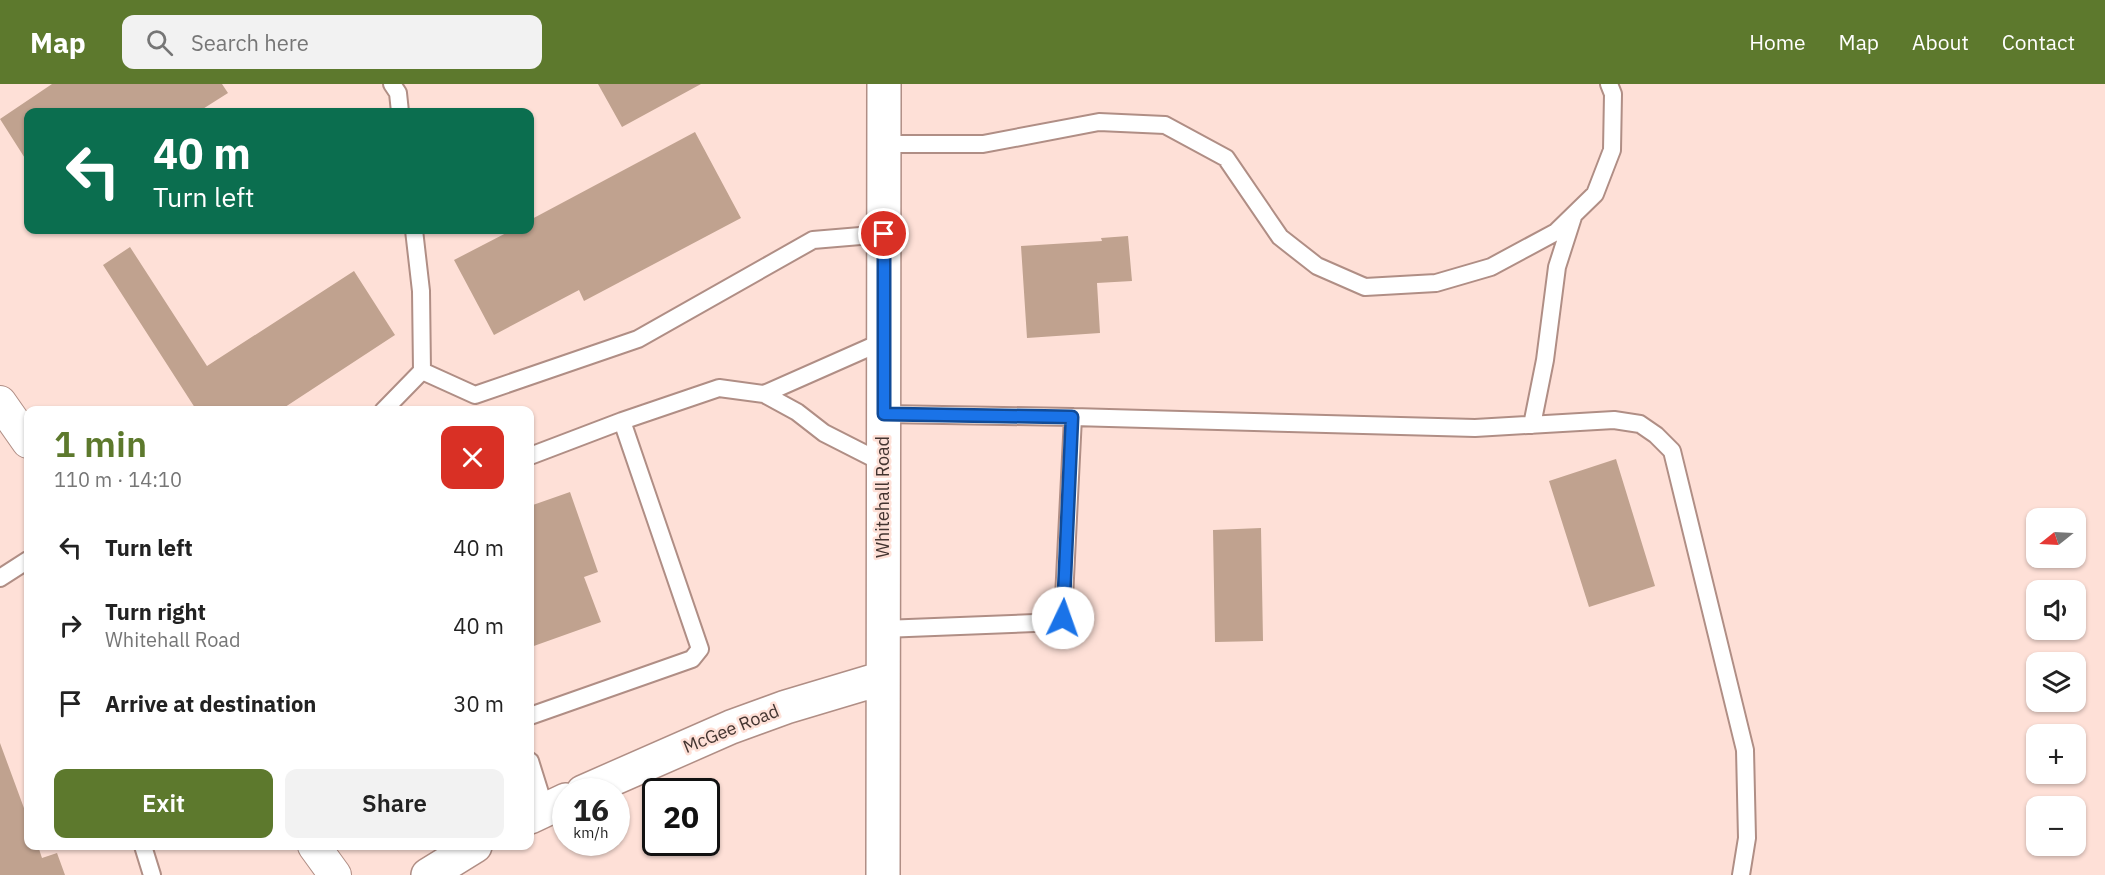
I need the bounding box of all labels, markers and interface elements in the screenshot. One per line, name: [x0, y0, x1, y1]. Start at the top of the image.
search box: [122, 15, 542, 69]
text: Map: [30, 24, 86, 61]
icon: search: [143, 26, 176, 59]
text: Search here: [191, 28, 309, 57]
text: Home: [1749, 28, 1806, 56]
text: Map: [1839, 28, 1879, 56]
text: About: [1912, 28, 1969, 56]
text: Contact: [2002, 28, 2075, 56]
text: 40 m: [153, 126, 251, 181]
icon: left: [54, 132, 132, 210]
text: Turn left: [153, 179, 254, 214]
pin: [858, 208, 909, 259]
icon: arrive: [867, 217, 900, 250]
text: 1 min: [54, 420, 147, 467]
button: close: [441, 426, 504, 489]
street label: Whitehall Road: [871, 436, 894, 558]
text: 110 m · 14:10: [54, 466, 182, 493]
north arrow: [2026, 508, 2086, 568]
map controls: [2026, 508, 2086, 856]
icon: left: [54, 531, 87, 564]
text: Turn left: [105, 533, 193, 562]
text: 40 m: [453, 533, 504, 562]
button: sound: [2026, 580, 2086, 640]
position arrow: [1031, 586, 1095, 650]
text: Turn right: [105, 597, 206, 626]
icon: right: [54, 609, 87, 642]
text: 40 m: [453, 611, 504, 640]
text: Whitehall Road: [105, 626, 241, 653]
button: layers: [2026, 652, 2086, 712]
icon: arrive: [54, 687, 87, 720]
text: Arrive at destination: [105, 689, 316, 718]
text: 30 m: [453, 689, 504, 718]
street label: McGee Road: [679, 699, 782, 758]
button: +: [2026, 724, 2086, 784]
button: Exit: [54, 769, 273, 838]
button: Share: [285, 769, 504, 838]
speed limit sign: 20: [642, 778, 720, 856]
text: 16: [573, 790, 609, 829]
button: −: [2026, 796, 2086, 856]
text: km/h: [573, 823, 609, 842]

